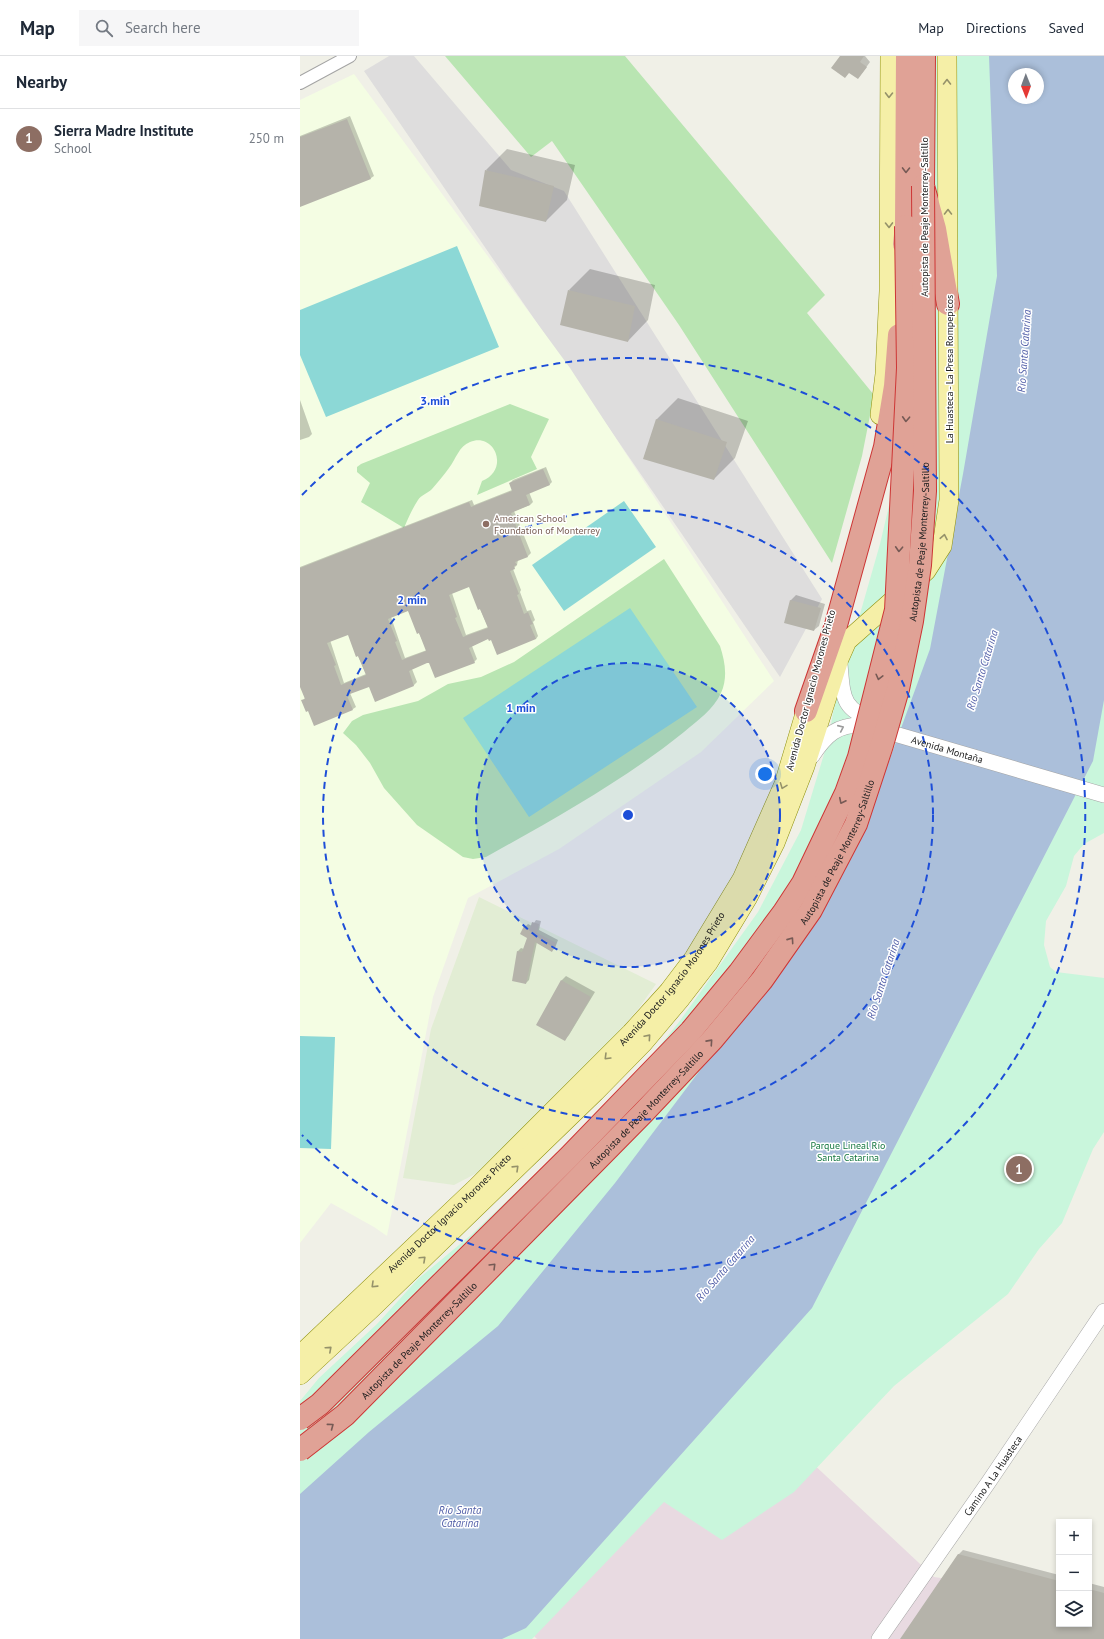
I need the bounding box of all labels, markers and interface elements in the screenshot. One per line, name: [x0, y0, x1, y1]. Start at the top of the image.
search box: [79, 10, 359, 46]
text: Map: [20, 16, 55, 40]
icon: search: [93, 17, 115, 39]
text: Search here: [125, 18, 201, 37]
text: Map: [918, 19, 944, 37]
text: Directions: [966, 19, 1026, 37]
text: Saved: [1048, 19, 1084, 37]
north arrow: [1008, 68, 1044, 104]
text: Nearby: [16, 71, 67, 93]
one-way arrow: [943, 79, 951, 85]
one-way arrow: [885, 92, 893, 98]
text: Sierra Madre Institute: [54, 121, 194, 140]
text: 1: [25, 130, 33, 147]
text: 250 m: [249, 130, 284, 147]
street label: Autopista de Peaje Monterrey-Saltillo: [918, 137, 931, 297]
text: School: [54, 140, 92, 157]
one-way arrow: [902, 167, 911, 173]
one-way arrow: [944, 209, 952, 215]
one-way arrow: [885, 222, 893, 228]
street label: La Huasteca - La Presa Rompepicos: [943, 295, 956, 443]
water label: Río Santa Catarina: [1014, 308, 1034, 393]
text: 3 min: [420, 393, 450, 408]
one-way arrow: [901, 416, 910, 422]
street label: Autopista de Peaje Monterrey-Saltillo: [906, 462, 932, 622]
place label: American School Foundation of Monterrey: [494, 512, 600, 537]
marker: American School Foundation of Monterrey: [481, 519, 491, 529]
one-way arrow: [939, 534, 948, 541]
one-way arrow: [895, 546, 903, 552]
text: 2 min: [397, 592, 427, 607]
street label: Avenida Doctor Ignacio Morones Prieto: [783, 608, 838, 772]
water label: Río Santa Catarina: [963, 628, 1001, 712]
one-way arrow: [875, 673, 884, 680]
text: 1 min: [506, 700, 536, 715]
one-way arrow: [837, 725, 844, 733]
street label: Avenida Montaña: [910, 733, 985, 766]
your location: [755, 764, 775, 784]
street label: Autopista de Peaje Monterrey-Saltillo: [797, 778, 877, 927]
one-way arrow: [780, 782, 788, 789]
one-way arrow: [839, 797, 847, 804]
centre of rings: [621, 808, 635, 822]
street label: Avenida Doctor Ignacio Morones Prieto: [616, 909, 728, 1049]
one-way arrow: [786, 937, 794, 944]
water label: Río Santa Catarina: [864, 937, 903, 1021]
one-way arrow: [643, 1035, 650, 1042]
one-way arrow: [705, 1039, 713, 1047]
street label: Autopista de Peaje Monterrey-Saltillo: [586, 1047, 706, 1171]
one-way arrow: [605, 1052, 612, 1060]
park label: Parque Lineal Río Santa Catarina: [811, 1139, 885, 1164]
street label: Avenida Doctor Ignacio Morones Prieto: [385, 1151, 514, 1276]
pin: 1: [1006, 1154, 1032, 1184]
one-way arrow: [511, 1165, 519, 1173]
water label: Río Santa Catarina: [692, 1232, 758, 1304]
one-way arrow: [418, 1256, 426, 1264]
one-way arrow: [488, 1263, 496, 1271]
street label: Autopista de Peaje Monterrey-Saltillo: [358, 1279, 480, 1402]
one-way arrow: [371, 1280, 379, 1287]
one-way arrow: [324, 1346, 332, 1353]
one-way arrow: [327, 1423, 334, 1431]
street label: Camino A La Huasteca: [961, 1433, 1025, 1519]
water label: Río Santa Catarina: [439, 1503, 482, 1530]
map controls: [1056, 1519, 1092, 1627]
button: +: [1056, 1519, 1092, 1555]
button: −: [1056, 1555, 1092, 1591]
button: layers: [1056, 1591, 1092, 1627]

